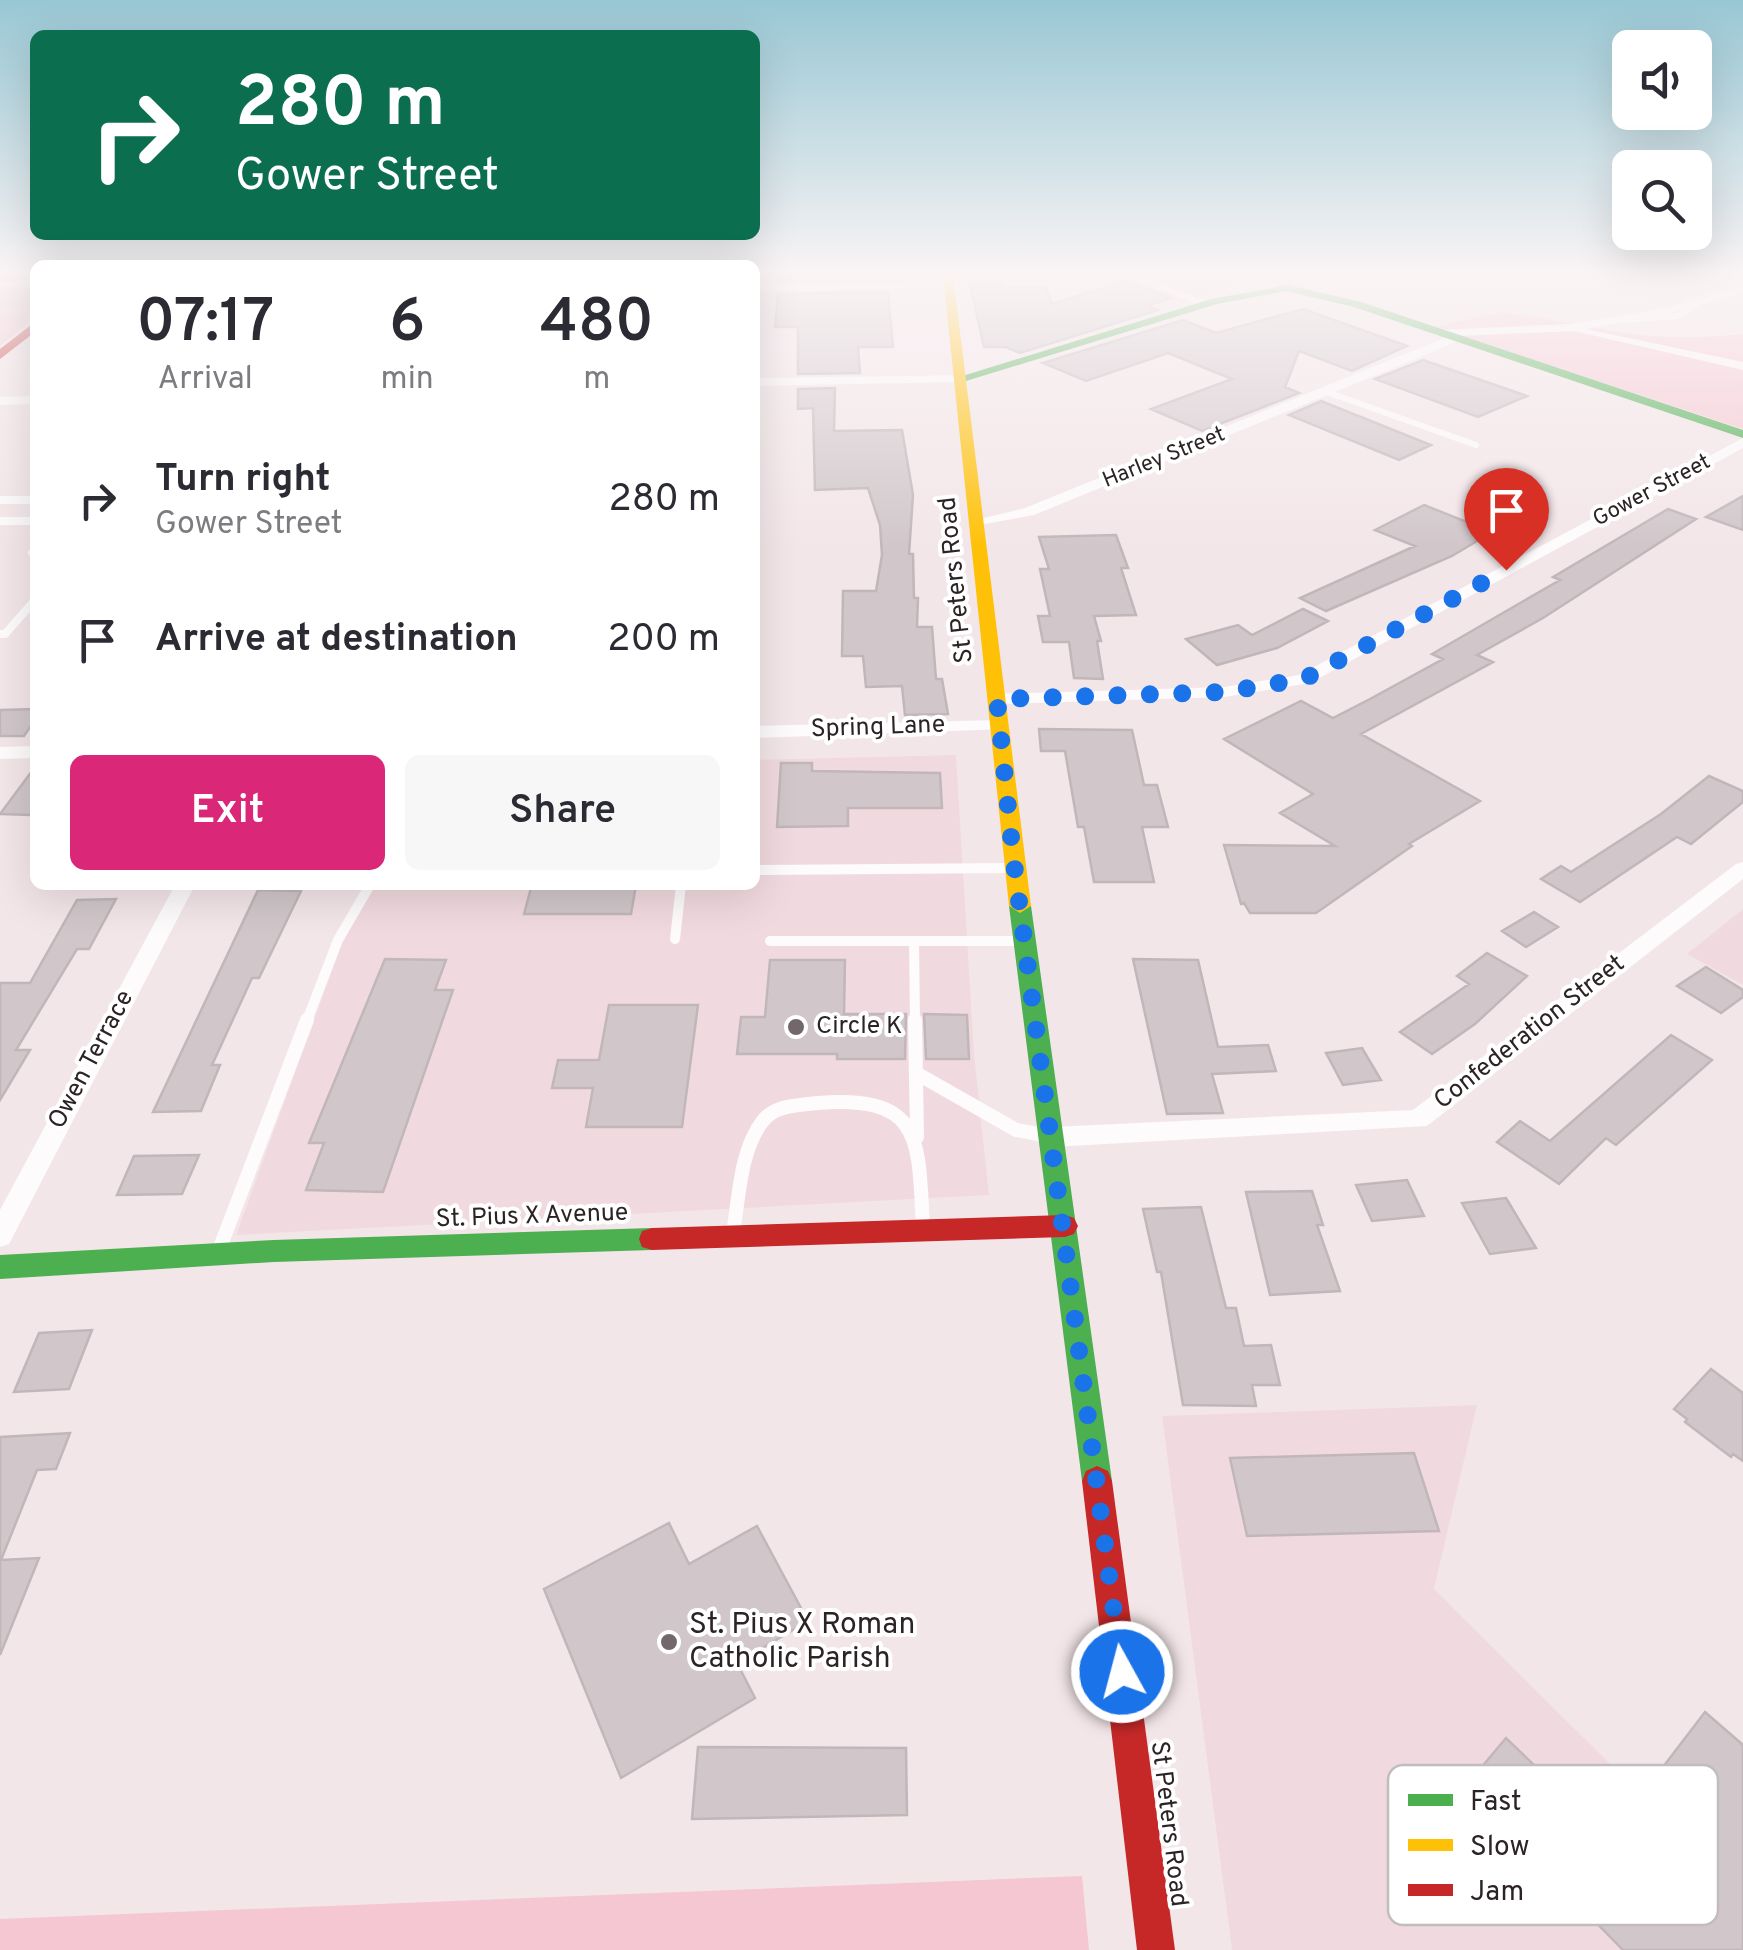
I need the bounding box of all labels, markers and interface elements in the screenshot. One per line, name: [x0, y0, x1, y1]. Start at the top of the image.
map controls: [1612, 30, 1712, 250]
button: sound: [1612, 30, 1712, 130]
text: 280 m: [235, 62, 446, 151]
icon: right: [70, 70, 200, 200]
text: Gower Street: [235, 149, 499, 206]
button: search: [1612, 150, 1712, 250]
text: 07:17: [136, 287, 274, 363]
text: 6: [389, 287, 425, 363]
text: 480: [540, 287, 654, 363]
text: Arrival: [158, 360, 253, 400]
text: min: [381, 360, 434, 400]
text: m: [583, 360, 610, 400]
street label: Harley Street: [1099, 421, 1229, 495]
street label: Gower Street: [1589, 449, 1715, 533]
text: Turn right: [155, 456, 330, 505]
pin: [1464, 468, 1549, 571]
icon: right: [70, 473, 125, 528]
text: 280 m: [608, 476, 720, 525]
icon: arrive: [1479, 483, 1534, 538]
street label: St Peters Road: [932, 495, 982, 665]
text: Gower Street: [155, 505, 343, 545]
icon: arrive: [70, 613, 125, 668]
text: Arrive at destination: [155, 616, 518, 665]
text: 200 m: [607, 616, 720, 665]
street label: Spring Lane: [810, 710, 946, 746]
button: Exit: [70, 755, 385, 870]
button: Share: [405, 755, 720, 870]
street label: Confederation Street: [1428, 949, 1632, 1117]
street label: Owen Terrace: [42, 985, 142, 1135]
place label: Circle K: [816, 1011, 903, 1043]
marker: Circle K: [785, 1016, 807, 1038]
street label: St. Pius X Avenue: [435, 1198, 629, 1236]
place label: St. Pius X Roman Catholic Parish: [689, 1607, 915, 1678]
position arrow: [1070, 1620, 1174, 1724]
marker: St. Pius X Roman Catholic Parish: [658, 1631, 680, 1653]
street label: St Peters Road: [1142, 1739, 1194, 1909]
legend: [1388, 1765, 1718, 1925]
text: Fast: [1470, 1785, 1522, 1821]
text: Slow: [1470, 1830, 1529, 1866]
text: Jam: [1470, 1875, 1524, 1911]

